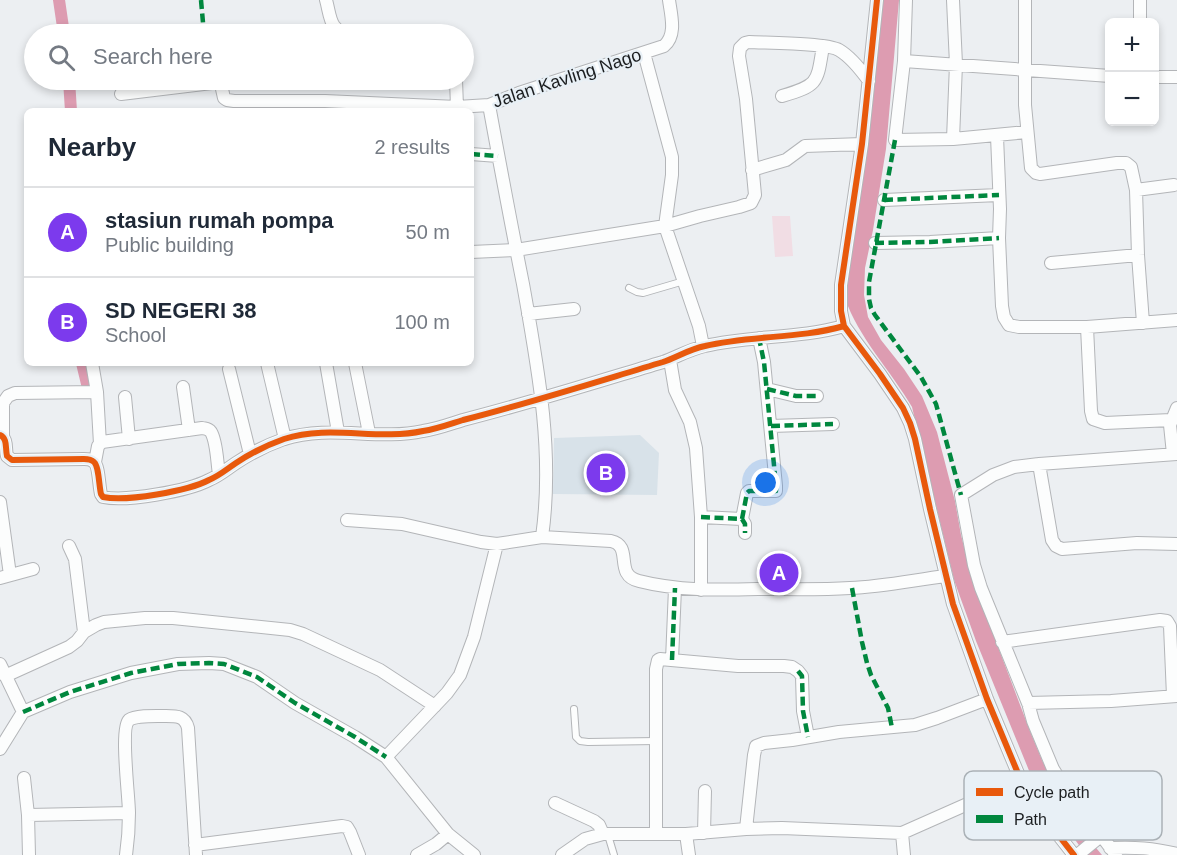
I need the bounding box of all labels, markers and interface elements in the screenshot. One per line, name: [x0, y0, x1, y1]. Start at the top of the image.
map controls: [1105, 18, 1159, 126]
button: +: [1105, 18, 1159, 72]
search box: [24, 24, 474, 90]
icon: search: [45, 41, 78, 74]
text: Search here: [93, 44, 213, 69]
street label: Jalan Kavling Nago: [490, 45, 644, 111]
button: −: [1105, 72, 1159, 126]
text: Nearby: [48, 132, 136, 162]
text: 2 results: [374, 136, 450, 158]
text: stasiun rumah pompa: [105, 208, 334, 233]
text: A: [60, 221, 75, 243]
text: 50 m: [406, 221, 450, 243]
text: Public building: [105, 234, 234, 256]
text: SD NEGERI 38: [105, 298, 257, 323]
text: B: [60, 311, 75, 333]
text: 100 m: [394, 311, 450, 333]
text: School: [105, 324, 166, 346]
pin: B: [586, 450, 626, 496]
your location: [751, 468, 780, 497]
pin: A: [760, 550, 798, 596]
legend: [964, 771, 1162, 840]
text: Cycle path: [1014, 784, 1090, 801]
text: Path: [1014, 811, 1047, 828]

